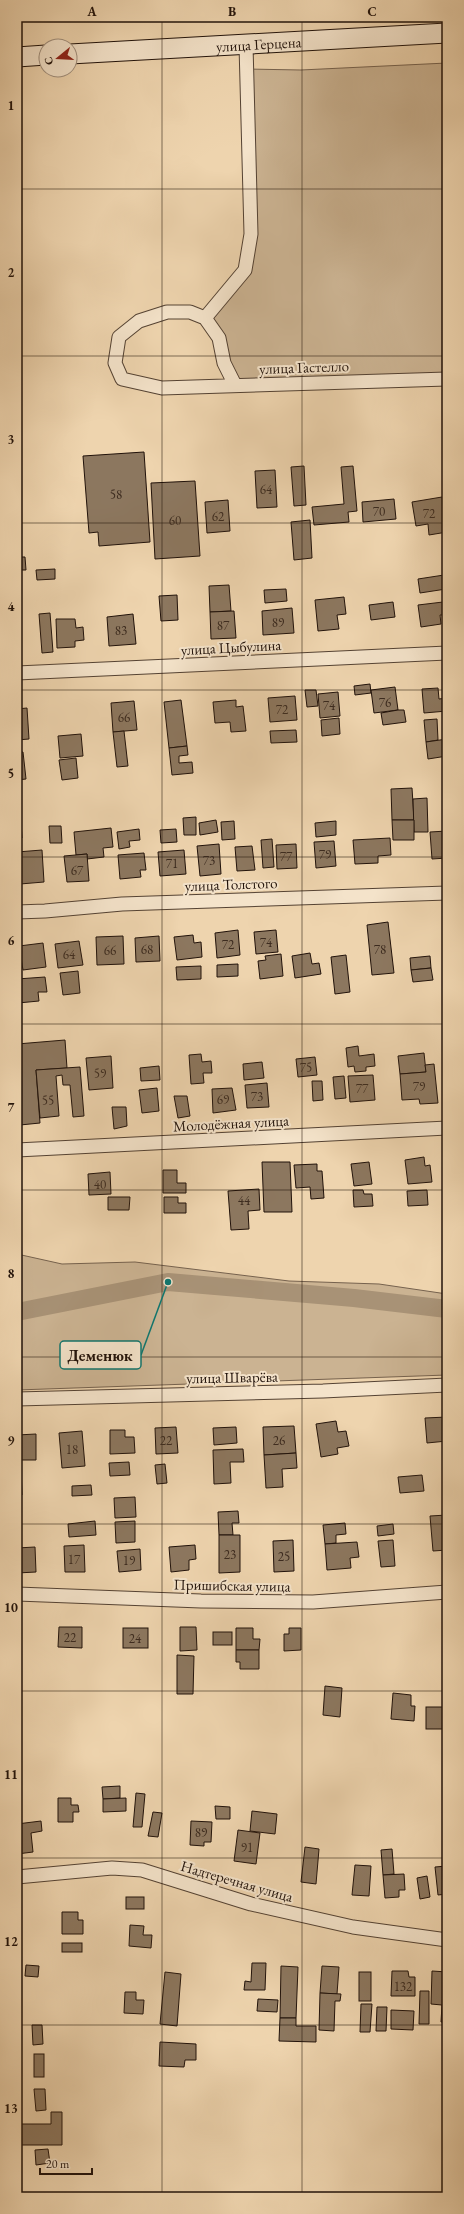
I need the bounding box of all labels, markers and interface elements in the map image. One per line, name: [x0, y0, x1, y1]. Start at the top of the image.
text: A: [86, 3, 97, 20]
text: B: [228, 3, 236, 20]
text: C: [367, 3, 377, 20]
street label: улица Герцена: [215, 32, 302, 55]
north arrow: [38, 38, 78, 78]
text: С: [41, 55, 56, 67]
text: 1: [8, 97, 15, 114]
text: 2: [8, 264, 15, 281]
street label: улица Гастелло: [259, 356, 349, 378]
text: 3: [8, 431, 15, 448]
house number: 64: [260, 481, 273, 498]
house number: 58: [110, 486, 122, 503]
house number: 70: [373, 503, 385, 520]
house number: 72: [423, 505, 436, 522]
house number: 62: [212, 508, 225, 525]
house number: 60: [169, 512, 181, 529]
text: 4: [8, 598, 15, 615]
house number: 89: [272, 614, 285, 631]
house number: 87: [217, 617, 230, 634]
house number: 83: [115, 622, 127, 639]
street label: улица Цыбулина: [180, 635, 282, 659]
house number: 76: [379, 694, 391, 711]
house number: 74: [323, 697, 336, 714]
house number: 72: [276, 701, 289, 718]
house number: 66: [118, 709, 130, 726]
text: 5: [8, 765, 14, 782]
house number: 79: [319, 846, 332, 863]
house number: 77: [280, 848, 293, 865]
house number: 73: [203, 852, 215, 869]
house number: 71: [166, 855, 178, 872]
house number: 67: [71, 862, 84, 879]
street label: улица Толстого: [184, 873, 278, 895]
text: 6: [8, 932, 15, 949]
house number: 74: [260, 934, 273, 951]
house number: 72: [222, 936, 235, 953]
house number: 68: [141, 941, 153, 958]
house number: 78: [374, 941, 386, 958]
house number: 66: [104, 942, 116, 959]
house number: 64: [63, 946, 76, 963]
house number: 75: [300, 1059, 312, 1076]
house number: 59: [94, 1065, 107, 1082]
house number: 79: [413, 1078, 426, 1095]
house number: 77: [356, 1080, 369, 1097]
house number: 73: [251, 1088, 263, 1105]
house number: 69: [217, 1091, 230, 1108]
house number: 55: [42, 1092, 54, 1109]
text: 7: [8, 1099, 15, 1116]
street label: Молодёжная улица: [173, 1110, 289, 1136]
house number: 40: [94, 1176, 106, 1193]
house number: 44: [238, 1192, 251, 1209]
text: 8: [8, 1265, 15, 1282]
callout: Деменюк: [60, 1341, 141, 1369]
text: Деменюк: [67, 1345, 133, 1366]
street label: улица Шварёва: [186, 1367, 278, 1387]
text: 9: [8, 1432, 15, 1449]
house number: 22: [160, 1432, 173, 1449]
house number: 26: [273, 1432, 285, 1449]
house number: 18: [66, 1441, 78, 1458]
house number: 23: [224, 1546, 236, 1563]
house number: 25: [278, 1548, 290, 1565]
house number: 17: [68, 1551, 81, 1568]
house number: 19: [123, 1552, 136, 1569]
street label: Пришибская улица: [173, 1574, 291, 1596]
text: 10: [4, 1599, 18, 1616]
house number: 22: [64, 1629, 77, 1646]
house number: 24: [129, 1630, 142, 1647]
text: 11: [4, 1766, 18, 1783]
house number: 89: [195, 1824, 208, 1841]
house number: 91: [241, 1839, 253, 1856]
street label: Надтеречная улица: [179, 1856, 295, 1906]
text: 12: [4, 1933, 18, 1950]
house number: 132: [394, 1978, 413, 1995]
text: 13: [4, 2100, 18, 2117]
scale bar: [40, 2150, 92, 2176]
text: 20 m: [46, 2156, 70, 2172]

